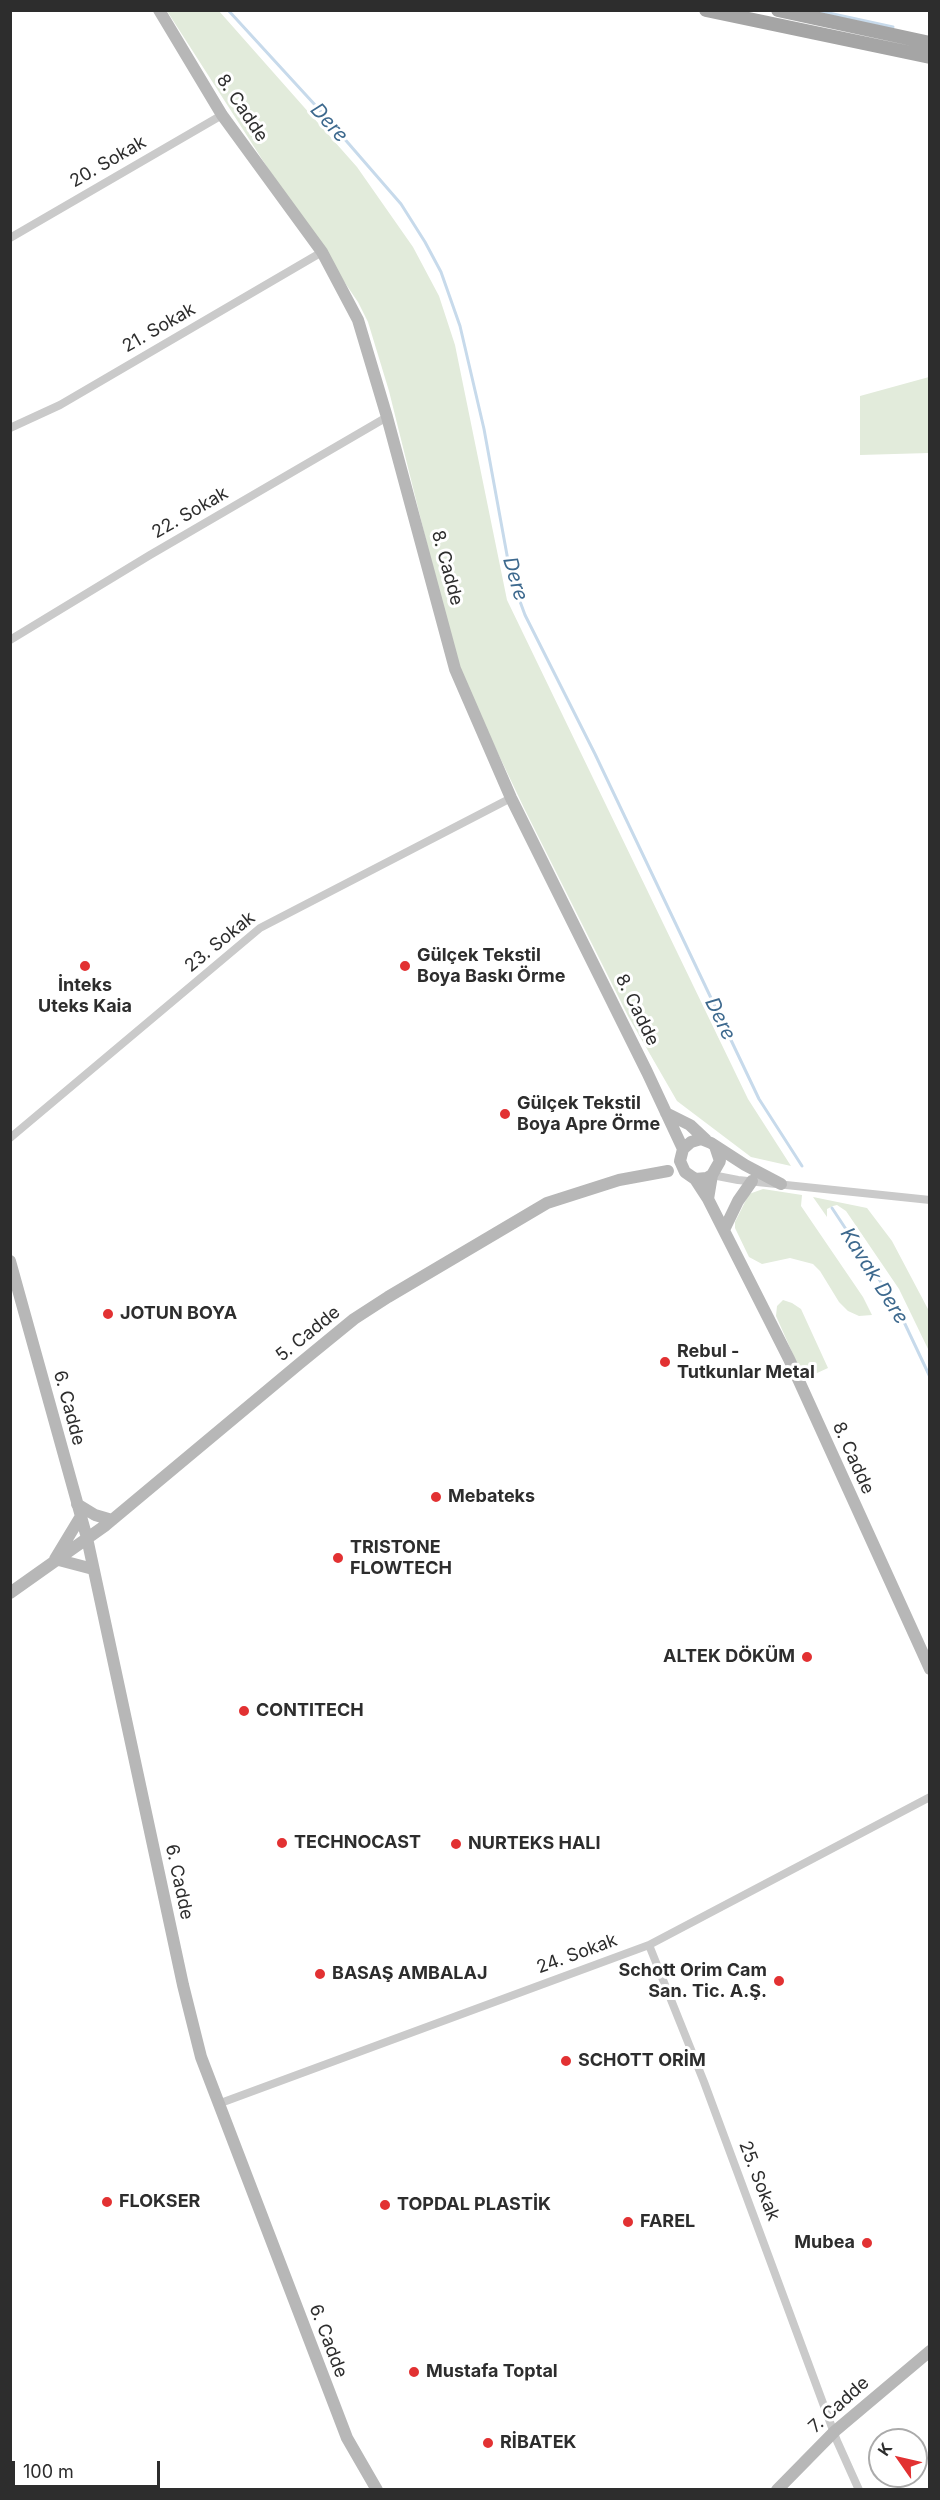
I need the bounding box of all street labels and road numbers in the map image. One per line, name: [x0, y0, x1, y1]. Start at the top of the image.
street label: 8. Cadde: [212, 70, 272, 146]
street label: 20. Sokak: [66, 132, 150, 192]
street label: 21. Sokak: [119, 298, 199, 358]
street label: 22. Sokak: [148, 483, 232, 543]
street label: 8. Cadde: [427, 528, 467, 608]
street label: 23. Sokak: [181, 907, 259, 977]
street label: 8. Cadde: [610, 971, 664, 1049]
street label: 5. Cadde: [271, 1302, 345, 1366]
street label: 6. Cadde: [49, 1368, 89, 1448]
street label: 8. Cadde: [828, 1419, 878, 1497]
street label: 6. Cadde: [160, 1842, 198, 1922]
street label: 24. Sokak: [534, 1929, 620, 1979]
street label: 25. Sokak: [734, 2138, 784, 2224]
street label: 6. Cadde: [304, 2301, 352, 2381]
street label: 7. Cadde: [804, 2372, 874, 2438]

